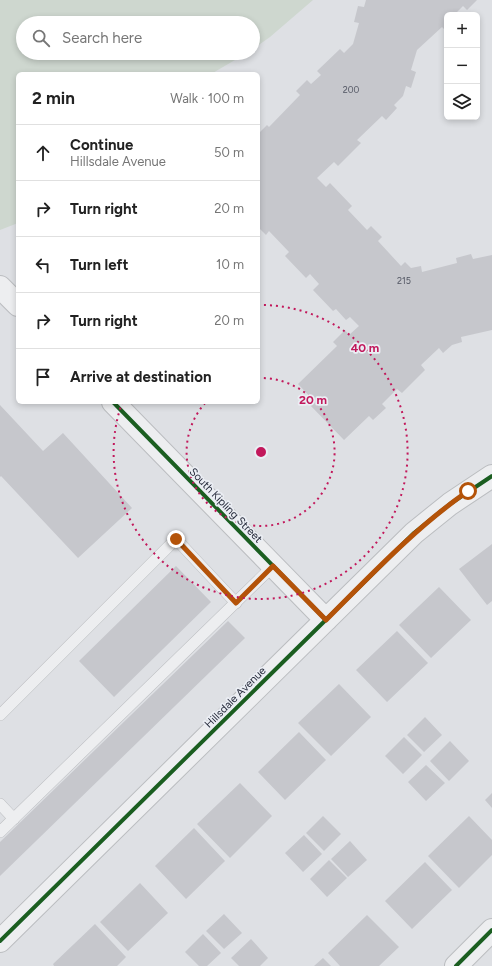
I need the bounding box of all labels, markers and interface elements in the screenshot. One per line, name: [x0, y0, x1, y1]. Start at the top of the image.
map controls: [444, 12, 480, 120]
button: +: [444, 12, 480, 48]
search box: [16, 16, 260, 60]
icon: search: [30, 27, 52, 49]
text: Search here: [62, 29, 142, 47]
button: −: [444, 48, 480, 84]
house number: 200: [343, 84, 360, 95]
button: layers: [444, 84, 480, 120]
text: 2 min: [32, 88, 75, 108]
text: Walk · 100 m: [170, 91, 244, 106]
text: Continue: [70, 136, 133, 154]
icon: ahead: [32, 142, 54, 164]
text: 50 m: [214, 145, 244, 160]
text: Hillsdale Avenue: [70, 154, 166, 169]
icon: right: [32, 198, 54, 220]
text: Turn right: [70, 200, 138, 218]
text: 20 m: [214, 201, 244, 216]
icon: left: [32, 254, 54, 276]
text: Turn left: [70, 256, 128, 274]
text: 10 m: [216, 257, 244, 272]
house number: 215: [397, 275, 411, 286]
icon: right: [32, 310, 54, 332]
text: Turn right: [70, 312, 138, 330]
text: 20 m: [214, 313, 244, 328]
text: 40 m: [351, 341, 379, 355]
icon: arrive: [32, 366, 54, 388]
text: Arrive at destination: [70, 368, 211, 386]
text: 20 m: [299, 393, 327, 407]
centre of rings: [254, 445, 268, 459]
street label: South Kipling Street: [187, 465, 265, 546]
route start: [459, 482, 477, 500]
route end: [167, 530, 185, 548]
street label: Hillsdale Avenue: [202, 664, 269, 731]

